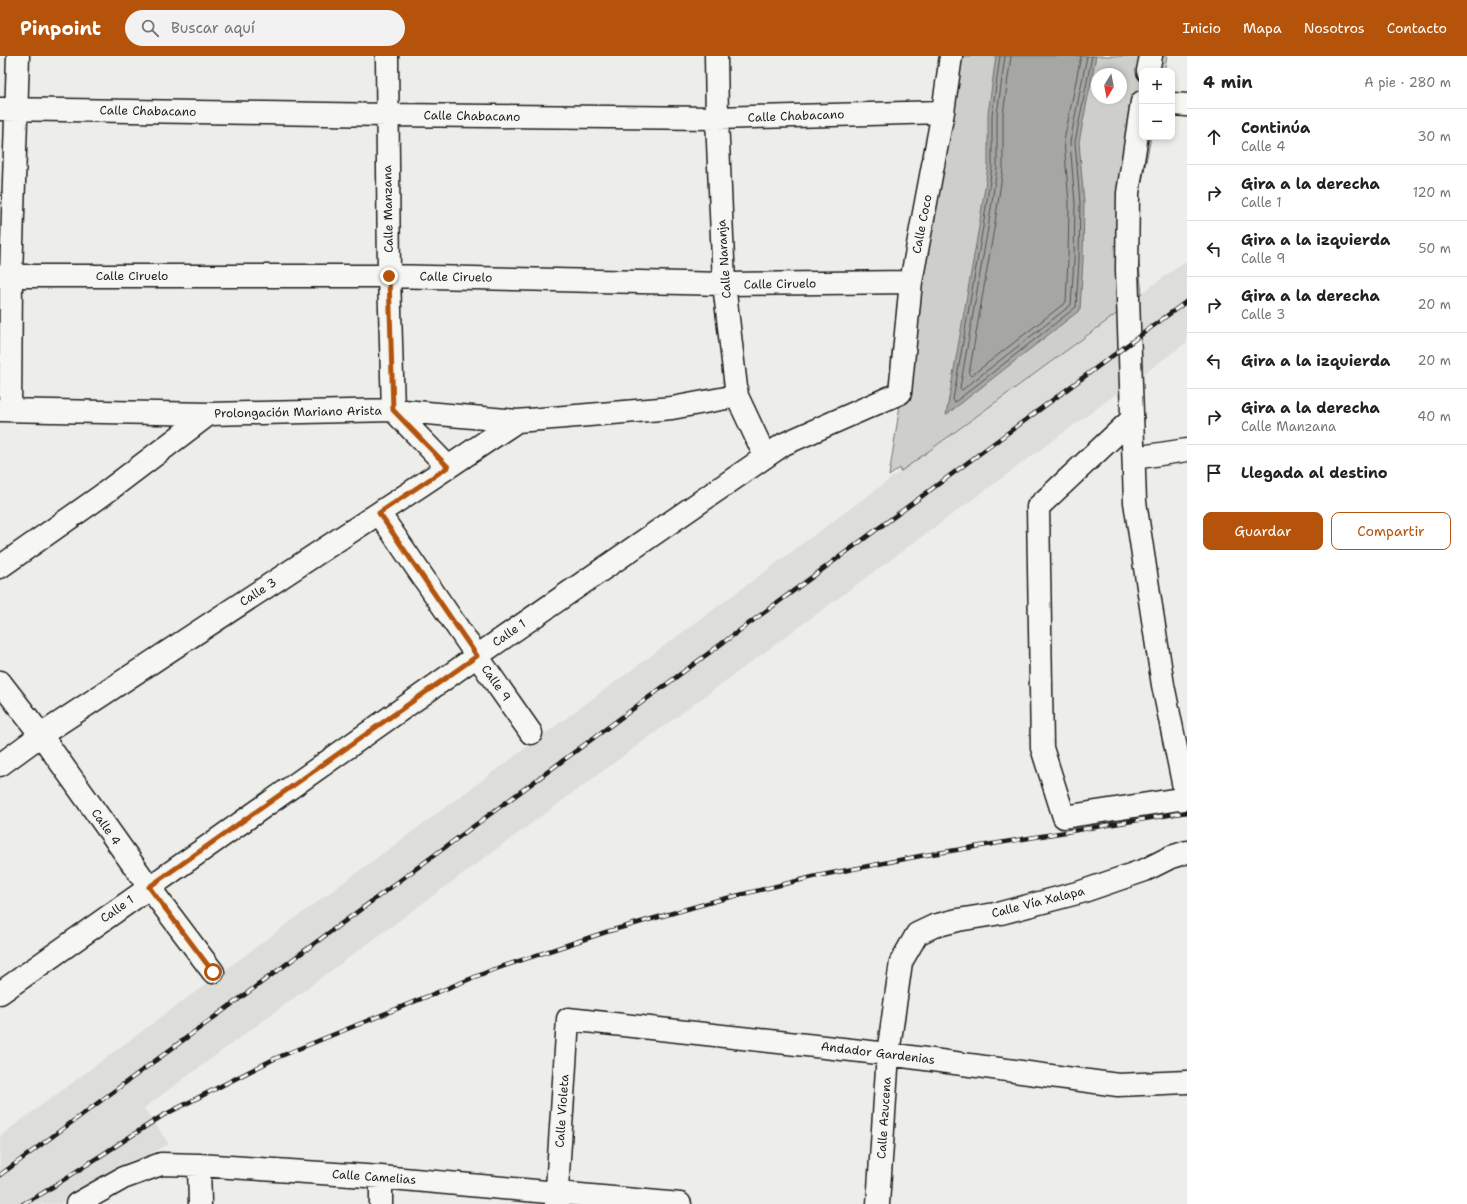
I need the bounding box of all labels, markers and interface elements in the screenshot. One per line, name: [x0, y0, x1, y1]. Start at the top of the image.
search box: [125, 10, 405, 46]
text: Pinpoint: [20, 16, 101, 41]
icon: search: [139, 17, 161, 39]
text: Buscar aquí: [171, 18, 255, 38]
text: Inicio: [1183, 19, 1221, 37]
text: Mapa: [1243, 19, 1282, 37]
text: Nosotros: [1304, 19, 1365, 37]
text: Contacto: [1387, 19, 1447, 37]
north arrow: [1091, 68, 1127, 104]
map controls: [1139, 68, 1175, 140]
button: +: [1139, 68, 1175, 104]
text: 4 min: [1203, 71, 1253, 93]
text: A pie · 280 m: [1364, 74, 1451, 91]
street label: Calle Chabacano: [99, 102, 197, 120]
button: −: [1139, 104, 1175, 140]
street label: Calle Chabacano: [747, 106, 845, 126]
street label: Calle Chabacano: [423, 107, 521, 125]
text: Continúa: [1241, 118, 1310, 138]
icon: ahead: [1203, 126, 1225, 148]
text: 30 m: [1417, 128, 1451, 145]
text: Calle 4: [1241, 138, 1285, 155]
street label: Calle Manzana: [379, 164, 397, 253]
text: Gira a la derecha: [1241, 174, 1380, 194]
icon: right: [1203, 182, 1225, 204]
text: 120 m: [1413, 184, 1451, 201]
street label: Calle Coco: [908, 193, 936, 255]
text: Calle 1: [1241, 194, 1282, 211]
street label: Calle Naranja: [713, 218, 735, 299]
text: Gira a la izquierda: [1241, 230, 1390, 250]
icon: left: [1203, 238, 1225, 260]
text: 50 m: [1418, 240, 1451, 257]
text: Calle 9: [1241, 250, 1285, 267]
route end: [380, 267, 398, 285]
street label: Calle Ciruelo: [96, 268, 168, 284]
street label: Calle Ciruelo: [420, 268, 492, 286]
street label: Calle Ciruelo: [744, 275, 816, 293]
text: Gira a la derecha: [1241, 286, 1380, 306]
icon: right: [1203, 294, 1225, 316]
text: 20 m: [1418, 296, 1451, 313]
text: Calle 3: [1241, 306, 1285, 323]
icon: left: [1203, 350, 1225, 372]
text: Gira a la izquierda: [1241, 351, 1390, 371]
text: 20 m: [1418, 352, 1451, 369]
text: Gira a la derecha: [1241, 398, 1380, 418]
street label: Prolongación Mariano Arista: [214, 403, 383, 421]
icon: right: [1203, 406, 1225, 428]
text: 40 m: [1417, 408, 1451, 425]
text: Calle Manzana: [1241, 418, 1336, 435]
icon: arrive: [1203, 462, 1225, 484]
text: Llegada al destino: [1241, 463, 1388, 483]
button: Guardar: [1203, 512, 1323, 550]
button: Compartir: [1331, 512, 1451, 550]
street label: Calle 3: [236, 574, 280, 610]
street label: Calle 1: [489, 616, 529, 650]
street label: Calle 9: [478, 662, 514, 704]
street label: Calle 4: [88, 806, 124, 848]
street label: Calle Vía Xalapa: [990, 883, 1087, 921]
street label: Calle 1: [97, 892, 137, 926]
route start: [204, 963, 222, 981]
street label: Andador Gardenias: [820, 1038, 936, 1068]
street label: Calle Violeta: [551, 1073, 573, 1148]
street label: Calle Azucena: [873, 1076, 895, 1159]
street label: Calle Camelias: [331, 1166, 417, 1188]

